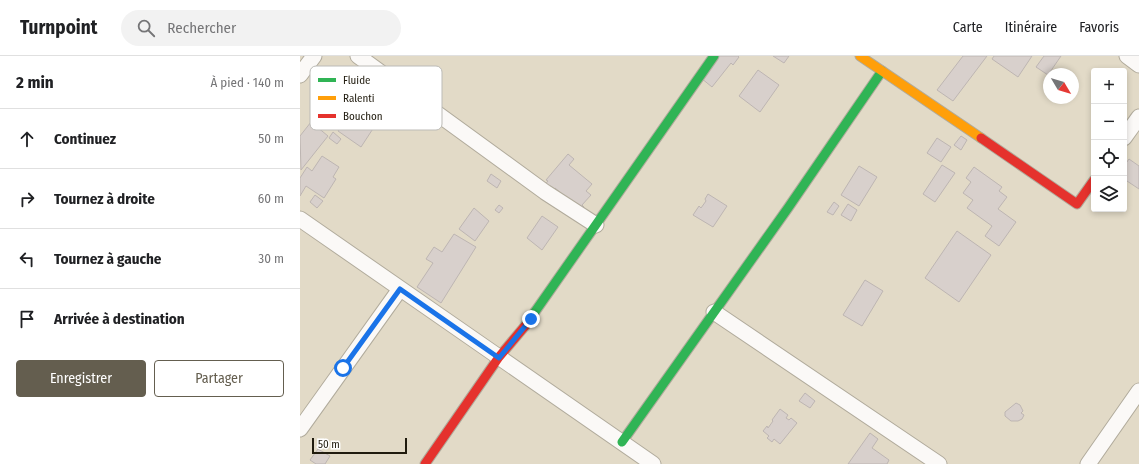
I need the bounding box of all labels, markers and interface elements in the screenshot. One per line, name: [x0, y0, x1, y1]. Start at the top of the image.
search box: [121, 10, 401, 46]
text: Turnpoint: [20, 16, 97, 39]
icon: search: [135, 17, 157, 39]
text: Rechercher: [167, 19, 236, 37]
text: Carte: [953, 19, 983, 36]
text: Itinéraire: [1005, 19, 1057, 36]
text: Favoris: [1079, 19, 1119, 36]
legend: [310, 66, 442, 130]
north arrow: [1043, 68, 1079, 104]
map controls: [1091, 68, 1127, 212]
button: +: [1091, 68, 1127, 104]
text: 2 min: [16, 72, 54, 93]
text: Fluide: [343, 74, 370, 87]
text: À pied · 140 m: [210, 75, 284, 90]
text: Ralenti: [343, 92, 375, 105]
button: −: [1091, 104, 1127, 140]
text: Bouchon: [343, 110, 383, 123]
icon: ahead: [16, 128, 38, 150]
text: Continuez: [54, 130, 116, 148]
text: 50 m: [258, 131, 284, 146]
button: locate: [1091, 140, 1127, 176]
button: layers: [1091, 176, 1127, 212]
icon: right: [16, 188, 38, 210]
text: Tournez à droite: [54, 190, 155, 208]
text: 60 m: [258, 191, 284, 206]
icon: left: [16, 248, 38, 270]
text: Tournez à gauche: [54, 250, 161, 268]
text: 30 m: [258, 251, 284, 266]
icon: arrive: [16, 308, 38, 330]
text: Arrivée à destination: [54, 310, 185, 328]
route end: [522, 310, 540, 328]
route start: [334, 359, 352, 377]
button: Enregistrer: [16, 360, 146, 397]
button: Partager: [154, 360, 284, 397]
scale bar: [312, 436, 407, 455]
text: 50 m: [318, 438, 340, 451]

